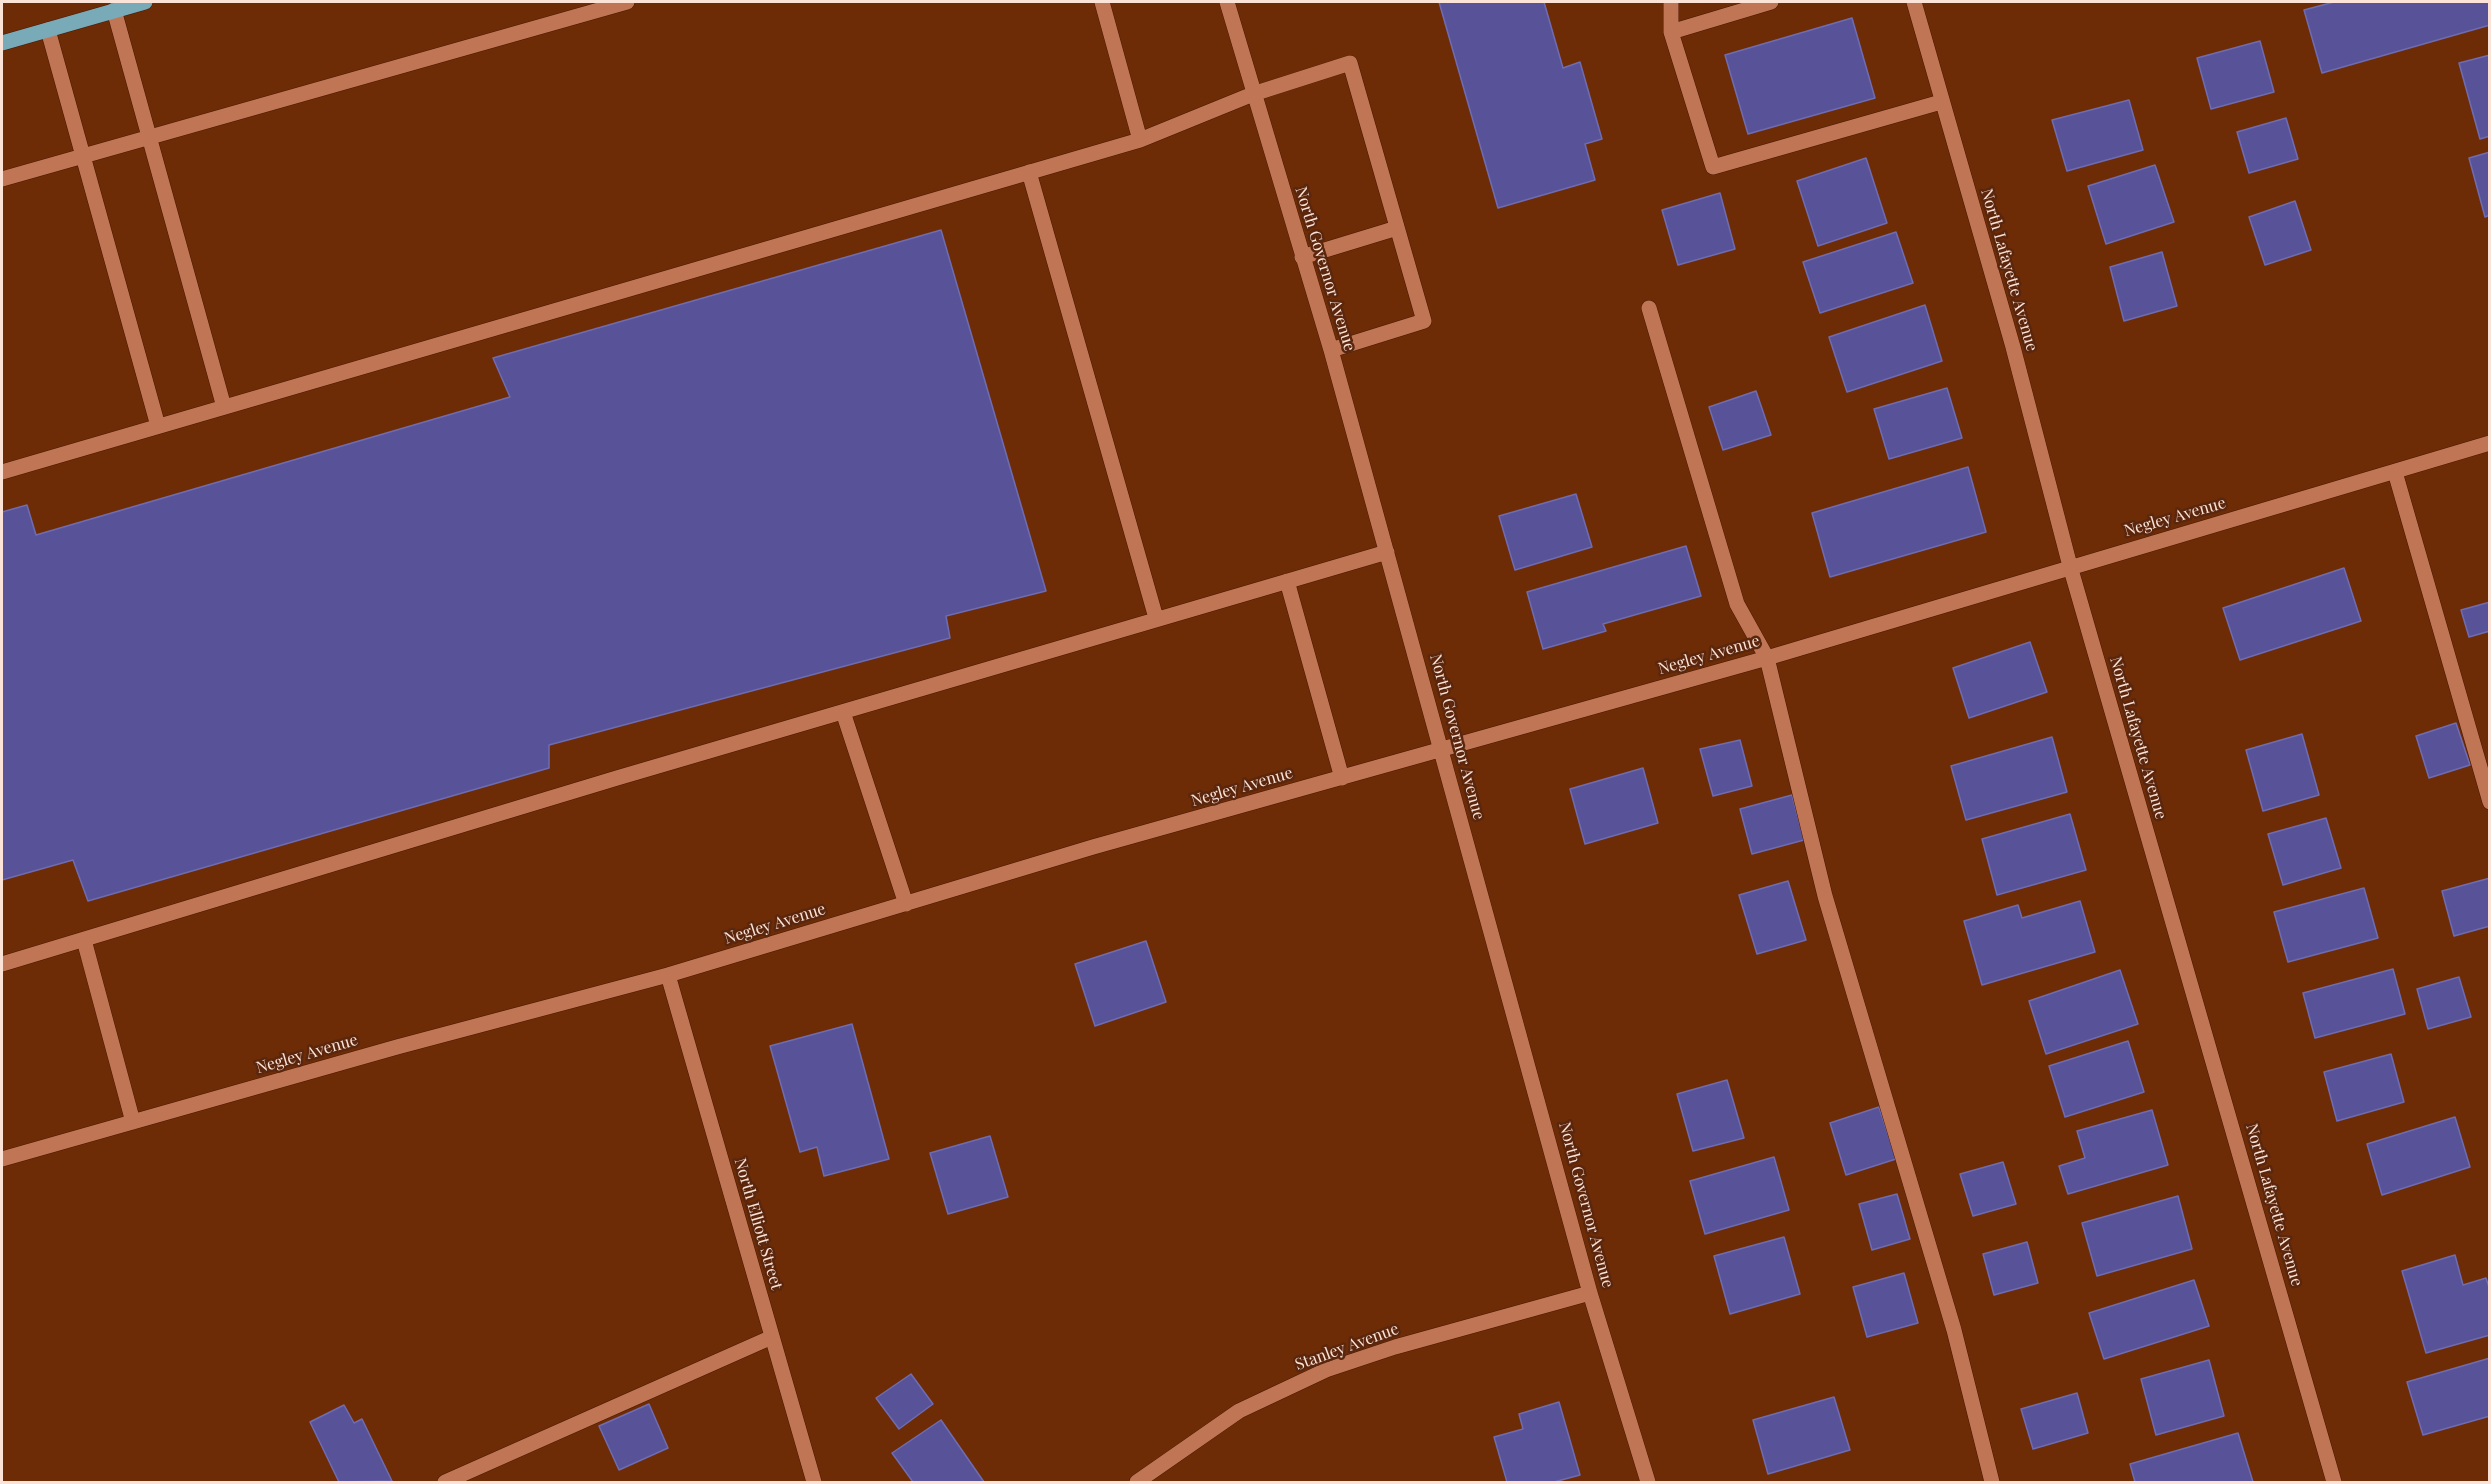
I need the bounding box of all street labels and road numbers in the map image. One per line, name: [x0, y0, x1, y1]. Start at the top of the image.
street label: North Governor Avenue: [1291, 184, 1359, 354]
street label: North Lafayette Avenue: [1977, 187, 2041, 353]
street label: Negley Avenue: [2122, 493, 2228, 541]
street label: Negley Avenue: [1656, 631, 1762, 679]
street label: North Governor Avenue: [1426, 652, 1488, 822]
street label: North Lafayette Avenue: [2106, 655, 2170, 821]
street label: Negley Avenue: [1189, 763, 1295, 811]
street label: Negley Avenue: [722, 900, 828, 948]
street label: Negley Avenue: [254, 1030, 360, 1078]
street label: North Governor Avenue: [1555, 1120, 1617, 1290]
street label: North Lafayette Avenue: [2242, 1122, 2306, 1288]
street label: North Elliott Street: [730, 1156, 786, 1292]
street label: Stanley Avenue: [1292, 1319, 1402, 1375]

